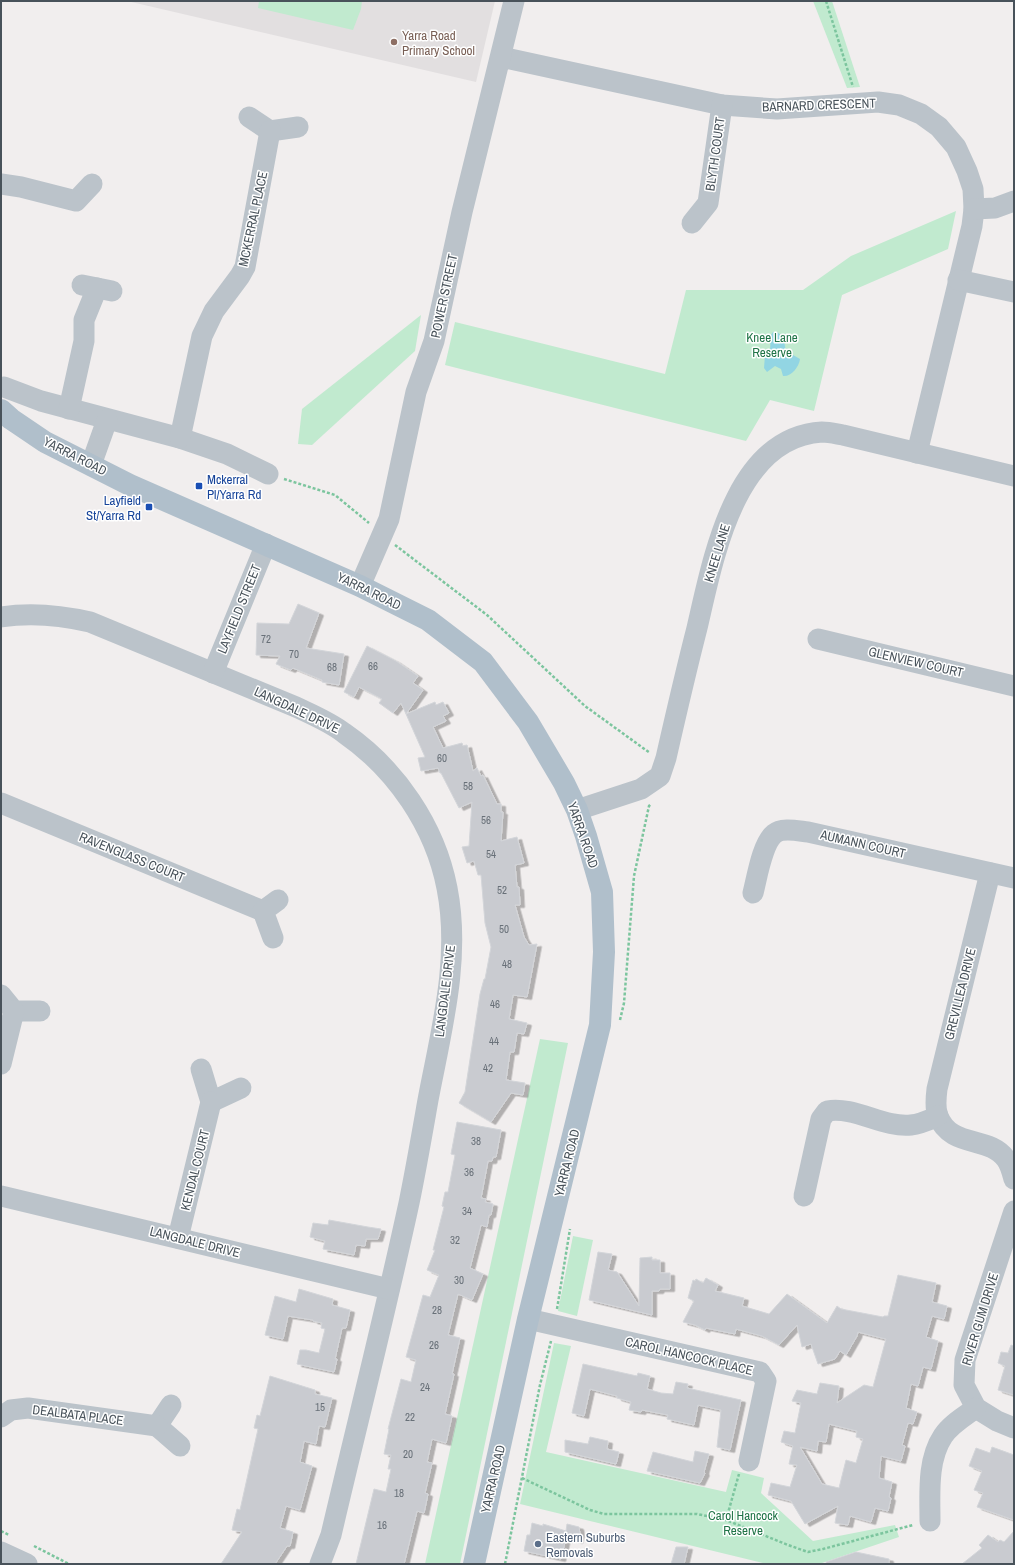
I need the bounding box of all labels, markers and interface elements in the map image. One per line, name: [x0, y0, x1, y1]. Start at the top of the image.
place label: Yarra Road Primary School: [402, 27, 475, 59]
marker: Yarra Road Primary School: [389, 37, 399, 47]
street label: BARNARD CRESCENT: [762, 95, 877, 115]
street label: BLYTH COURT: [701, 116, 729, 192]
street label: MCKERRAL PLACE: [235, 170, 271, 268]
street label: POWER STREET: [427, 252, 461, 339]
park label: Knee Lane Reserve: [746, 329, 798, 361]
street label: YARRA ROAD: [40, 433, 110, 479]
place label: Mckerral Pl/Yarra Rd: [207, 471, 261, 503]
marker: Mckerral Pl/Yarra Rd: [194, 481, 204, 491]
place label: Layfield St/Yarra Rd: [86, 492, 141, 524]
marker: Layfield St/Yarra Rd: [144, 502, 154, 512]
street label: KNEE LANE: [700, 522, 734, 584]
street label: LAYFIELD STREET: [213, 562, 265, 656]
street label: YARRA ROAD: [334, 568, 404, 614]
house number: 72: [261, 632, 271, 646]
street label: GLENVIEW COURT: [867, 643, 966, 681]
house number: 70: [289, 647, 299, 661]
house number: 66: [368, 659, 378, 673]
house number: 68: [327, 660, 337, 674]
street label: LANGDALE DRIVE: [252, 683, 342, 737]
house number: 60: [437, 751, 447, 765]
house number: 58: [463, 779, 473, 793]
street label: YARRA ROAD: [564, 800, 602, 871]
house number: 56: [481, 813, 491, 827]
street label: AUMANN COURT: [818, 826, 908, 862]
street label: RAVENGLASS COURT: [77, 828, 188, 886]
house number: 54: [486, 847, 496, 861]
house number: 52: [497, 883, 507, 897]
house number: 50: [499, 922, 509, 936]
street label: LANGDALE DRIVE: [431, 944, 459, 1038]
street label: GREVILLEA DRIVE: [940, 946, 980, 1042]
house number: 48: [502, 957, 512, 971]
house number: 46: [490, 997, 500, 1011]
house number: 44: [489, 1034, 499, 1048]
house number: 42: [483, 1061, 493, 1075]
street label: KENDAL COURT: [177, 1127, 213, 1212]
street label: YARRA ROAD: [550, 1127, 584, 1199]
house number: 38: [471, 1134, 481, 1148]
house number: 36: [464, 1165, 474, 1179]
house number: 34: [462, 1204, 472, 1218]
street label: LANGDALE DRIVE: [148, 1223, 242, 1261]
house number: 32: [450, 1233, 460, 1247]
street label: RIVER GUM DRIVE: [958, 1271, 1002, 1367]
house number: 30: [454, 1273, 464, 1287]
house number: 28: [432, 1303, 442, 1317]
street label: CAROL HANCOCK PLACE: [623, 1333, 755, 1379]
house number: 26: [429, 1338, 439, 1352]
house number: 24: [420, 1380, 430, 1394]
house number: 15: [315, 1400, 325, 1414]
street label: DEALBATA PLACE: [32, 1401, 124, 1429]
house number: 22: [405, 1410, 415, 1424]
street label: YARRA ROAD: [477, 1443, 509, 1515]
house number: 20: [403, 1447, 413, 1461]
house number: 18: [394, 1486, 404, 1500]
park label: Carol Hancock Reserve: [708, 1507, 779, 1539]
house number: 16: [377, 1518, 387, 1532]
place label: Eastern Suburbs Removals: [546, 1529, 625, 1561]
marker: Eastern Suburbs Removals: [533, 1539, 543, 1549]

